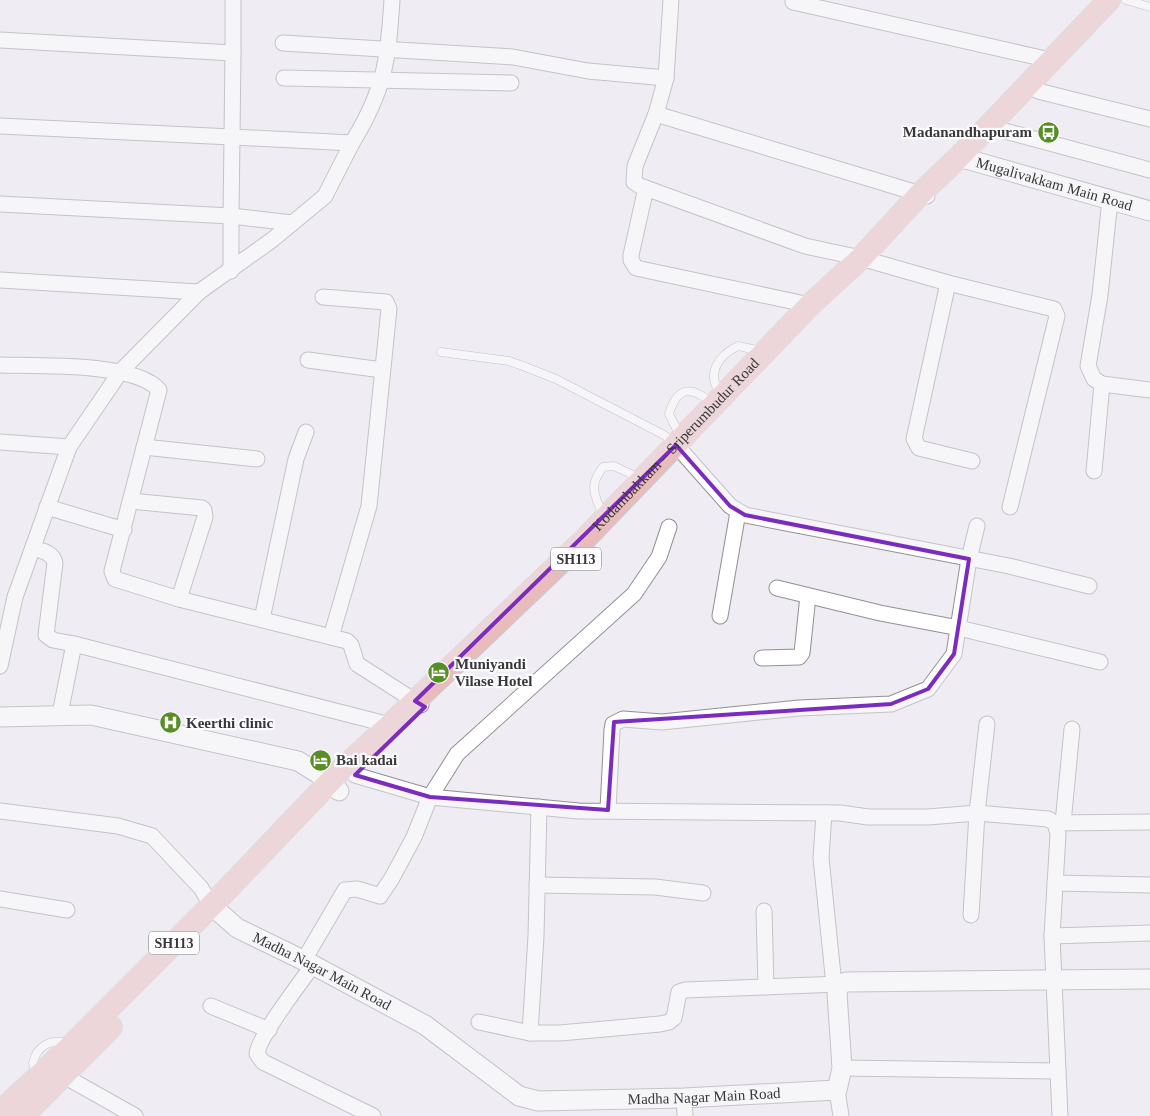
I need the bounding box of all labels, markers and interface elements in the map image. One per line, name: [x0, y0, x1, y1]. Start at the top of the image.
bus stop icon: Madanandhapuram: [1036, 120, 1060, 144]
place label: Madanandhapuram: [903, 124, 1032, 140]
street label: Mugalivakkam Main Road: [974, 154, 1135, 214]
street label: Kodambakkam – Sriperumbudur Road: [589, 355, 763, 534]
road number: SH113: [551, 548, 601, 570]
place label: Muniyandi Vilase Hotel: [455, 656, 532, 689]
hotel icon: Muniyandi Vilase Hotel: [427, 661, 451, 685]
hospital icon: Keerthi clinic: [158, 711, 182, 735]
place label: Keerthi clinic: [186, 715, 273, 731]
hotel icon: Bai kadai: [308, 748, 332, 772]
place label: Bai kadai: [336, 752, 397, 768]
street label: Madha Nagar Main Road: [250, 929, 394, 1013]
road number: SH113: [149, 931, 199, 954]
street label: Madha Nagar Main Road: [628, 1085, 782, 1107]

